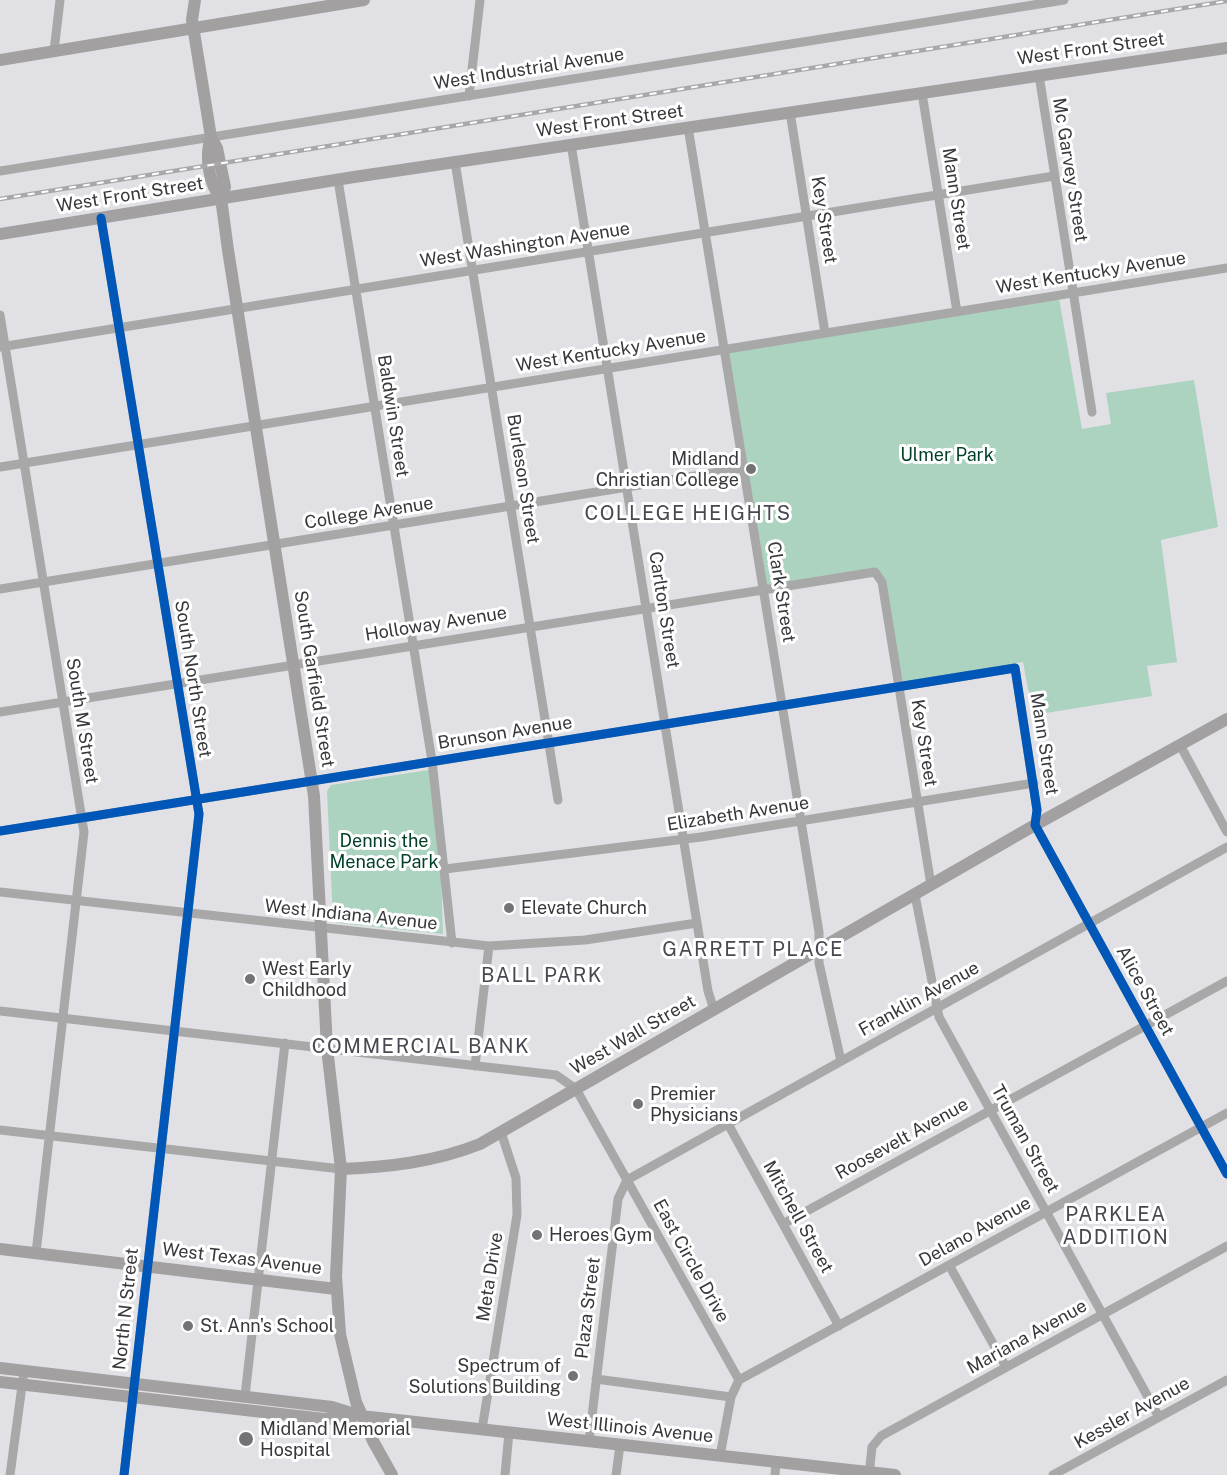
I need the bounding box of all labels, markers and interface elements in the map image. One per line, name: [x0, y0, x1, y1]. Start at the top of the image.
street label: West Front Street: [1016, 28, 1166, 70]
street label: West Industrial Avenue: [432, 43, 626, 95]
street label: Mc Garvey Street: [1048, 96, 1092, 244]
street label: West Front Street: [535, 100, 685, 142]
street label: Mann Street: [937, 146, 975, 252]
street label: West Front Street: [55, 173, 205, 217]
street label: Key Street: [806, 175, 842, 265]
street label: West Washington Avenue: [418, 218, 632, 272]
street label: West Kentucky Avenue: [995, 247, 1187, 299]
street label: West Kentucky Avenue: [515, 325, 707, 377]
street label: Baldwin Street: [373, 353, 413, 479]
street label: Burleson Street: [502, 412, 544, 546]
park label: Ulmer Park: [900, 444, 994, 466]
place label: Midland Christian College: [596, 448, 739, 490]
marker: Midland Christian College: [744, 462, 758, 476]
street label: College Avenue: [303, 492, 435, 534]
district label: COLLEGE HEIGHTS: [584, 502, 792, 526]
street label: Clark Street: [762, 540, 800, 644]
street label: Carlton Street: [644, 550, 684, 670]
street label: South Garfield Street: [289, 589, 339, 769]
street label: South North Street: [170, 599, 216, 759]
street label: Holloway Avenue: [363, 602, 509, 646]
street label: South M Street: [61, 656, 103, 786]
street label: Mann Street: [1025, 691, 1063, 797]
street label: Key Street: [906, 698, 942, 788]
street label: Brunson Avenue: [436, 712, 574, 754]
street label: Elizabeth Avenue: [665, 792, 811, 836]
park label: Dennis the Menace Park: [329, 830, 439, 872]
street label: West Indiana Avenue: [263, 895, 439, 935]
place label: Elevate Church: [521, 897, 647, 919]
marker: Elevate Church: [502, 901, 516, 915]
district label: GARRETT PLACE: [662, 938, 844, 962]
street label: Alice Street: [1111, 942, 1179, 1040]
street label: Franklin Avenue: [855, 957, 983, 1041]
place label: West Early Childhood: [262, 958, 352, 1000]
district label: BALL PARK: [481, 964, 603, 988]
marker: West Early Childhood: [243, 972, 257, 986]
street label: West Wall Street: [567, 990, 699, 1080]
district label: COMMERCIAL BANK: [312, 1035, 530, 1059]
street label: Truman Street: [986, 1081, 1064, 1197]
place label: Premier Physicians: [650, 1083, 738, 1126]
street label: Roosevelt Avenue: [832, 1094, 972, 1184]
marker: Premier Physicians: [631, 1097, 645, 1111]
street label: Mitchell Street: [758, 1157, 838, 1277]
street label: Delano Avenue: [915, 1192, 1035, 1272]
street label: East Circle Drive: [648, 1196, 734, 1326]
district label: PARKLEA ADDITION: [1063, 1203, 1169, 1250]
place label: Heroes Gym: [549, 1224, 652, 1246]
marker: Heroes Gym: [530, 1228, 544, 1242]
street label: Meta Drive: [472, 1231, 508, 1323]
street label: West Texas Avenue: [161, 1238, 323, 1280]
street label: North N Street: [109, 1247, 143, 1371]
street label: Plaza Street: [571, 1256, 605, 1360]
street label: Mariana Avenue: [963, 1295, 1091, 1379]
place label: St. Ann's School: [200, 1315, 334, 1337]
marker: St. Ann's School: [181, 1319, 195, 1333]
place label: Spectrum of Solutions Building: [409, 1355, 561, 1398]
marker: Spectrum of Solutions Building: [566, 1369, 580, 1383]
street label: Kessler Avenue: [1071, 1372, 1193, 1454]
street label: West Illinois Avenue: [546, 1409, 714, 1447]
place label: Midland Memorial Hospital: [260, 1418, 411, 1460]
marker: Midland Memorial Hospital: [237, 1430, 255, 1448]

